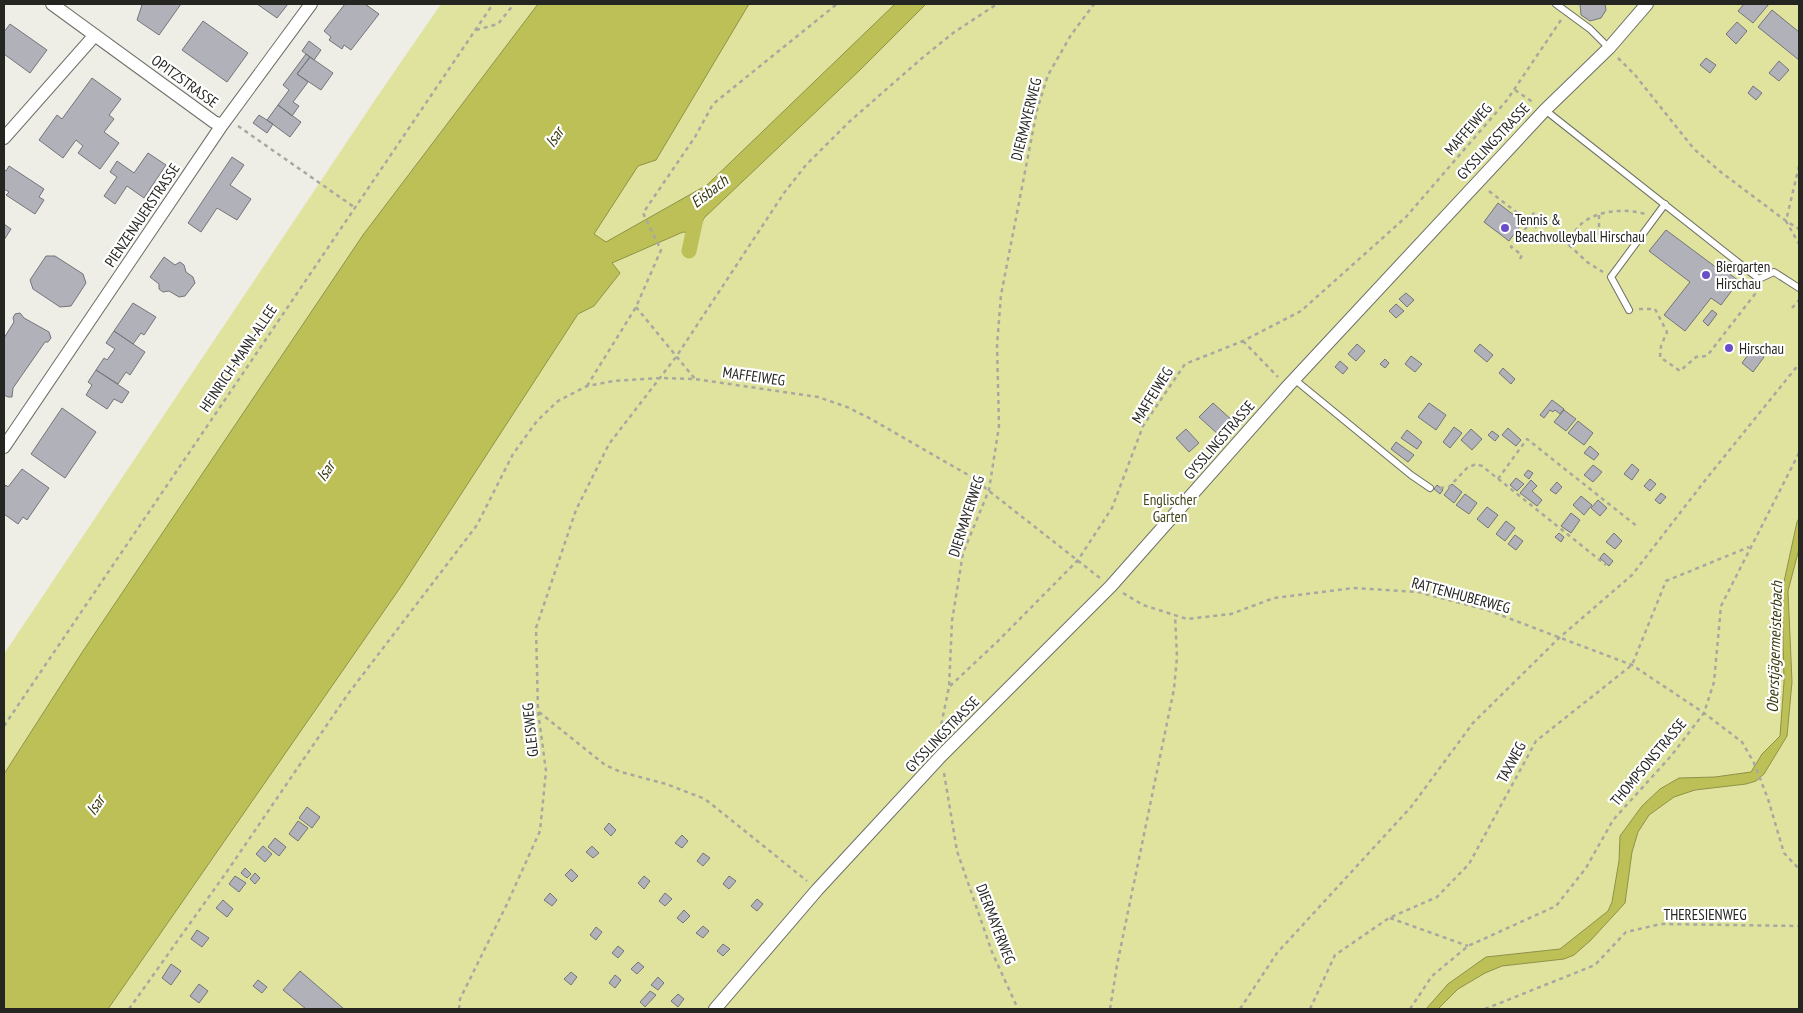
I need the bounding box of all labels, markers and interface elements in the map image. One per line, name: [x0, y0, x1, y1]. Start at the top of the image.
street label: OPITZSTRASSE: [148, 50, 222, 112]
street label: DIERMAYERWEG: [1007, 76, 1045, 162]
street label: GYSSLINGSTRASSE: [1452, 98, 1534, 184]
street label: MAFFEIWEG: [1440, 99, 1496, 159]
water label: Isar: [540, 121, 569, 151]
street label: PIENZENAUERSTRASSE: [100, 160, 184, 270]
water label: Eisbach: [686, 170, 732, 212]
place label: Tennis & Beachvolleyball Hirschau: [1515, 210, 1645, 246]
marker: Tennis & Beachvolleyball Hirschau: [1499, 222, 1511, 234]
place label: Biergarten Hirschau: [1716, 257, 1770, 293]
marker: Biergarten Hirschau: [1700, 269, 1712, 281]
street label: HEINRICH-MANN-ALLEE: [195, 301, 281, 415]
place label: Hirschau: [1739, 339, 1784, 358]
marker: Hirschau: [1723, 342, 1735, 354]
street label: MAFFEIWEG: [722, 362, 786, 390]
street label: MAFFEIWEG: [1127, 363, 1177, 427]
street label: GYSSLINGSTRASSE: [1179, 397, 1259, 483]
water label: Isar: [311, 455, 340, 485]
street label: DIERMAYERWEG: [944, 473, 988, 559]
park label: Englischer Garten: [1143, 490, 1198, 526]
street label: RATTENHUBERWEG: [1410, 573, 1512, 617]
water label: Oberstjägermeisterbach: [1762, 580, 1786, 713]
street label: GYSSLINGSTRASSE: [901, 692, 983, 776]
street label: GLEISWEG: [518, 702, 542, 758]
street label: THOMPSONSTRASSE: [1606, 714, 1690, 810]
street label: TAXWEG: [1492, 738, 1530, 786]
water label: Isar: [81, 789, 110, 819]
street label: DIERMAYERWEG: [972, 881, 1020, 967]
street label: THERESIENWEG: [1663, 905, 1747, 924]

